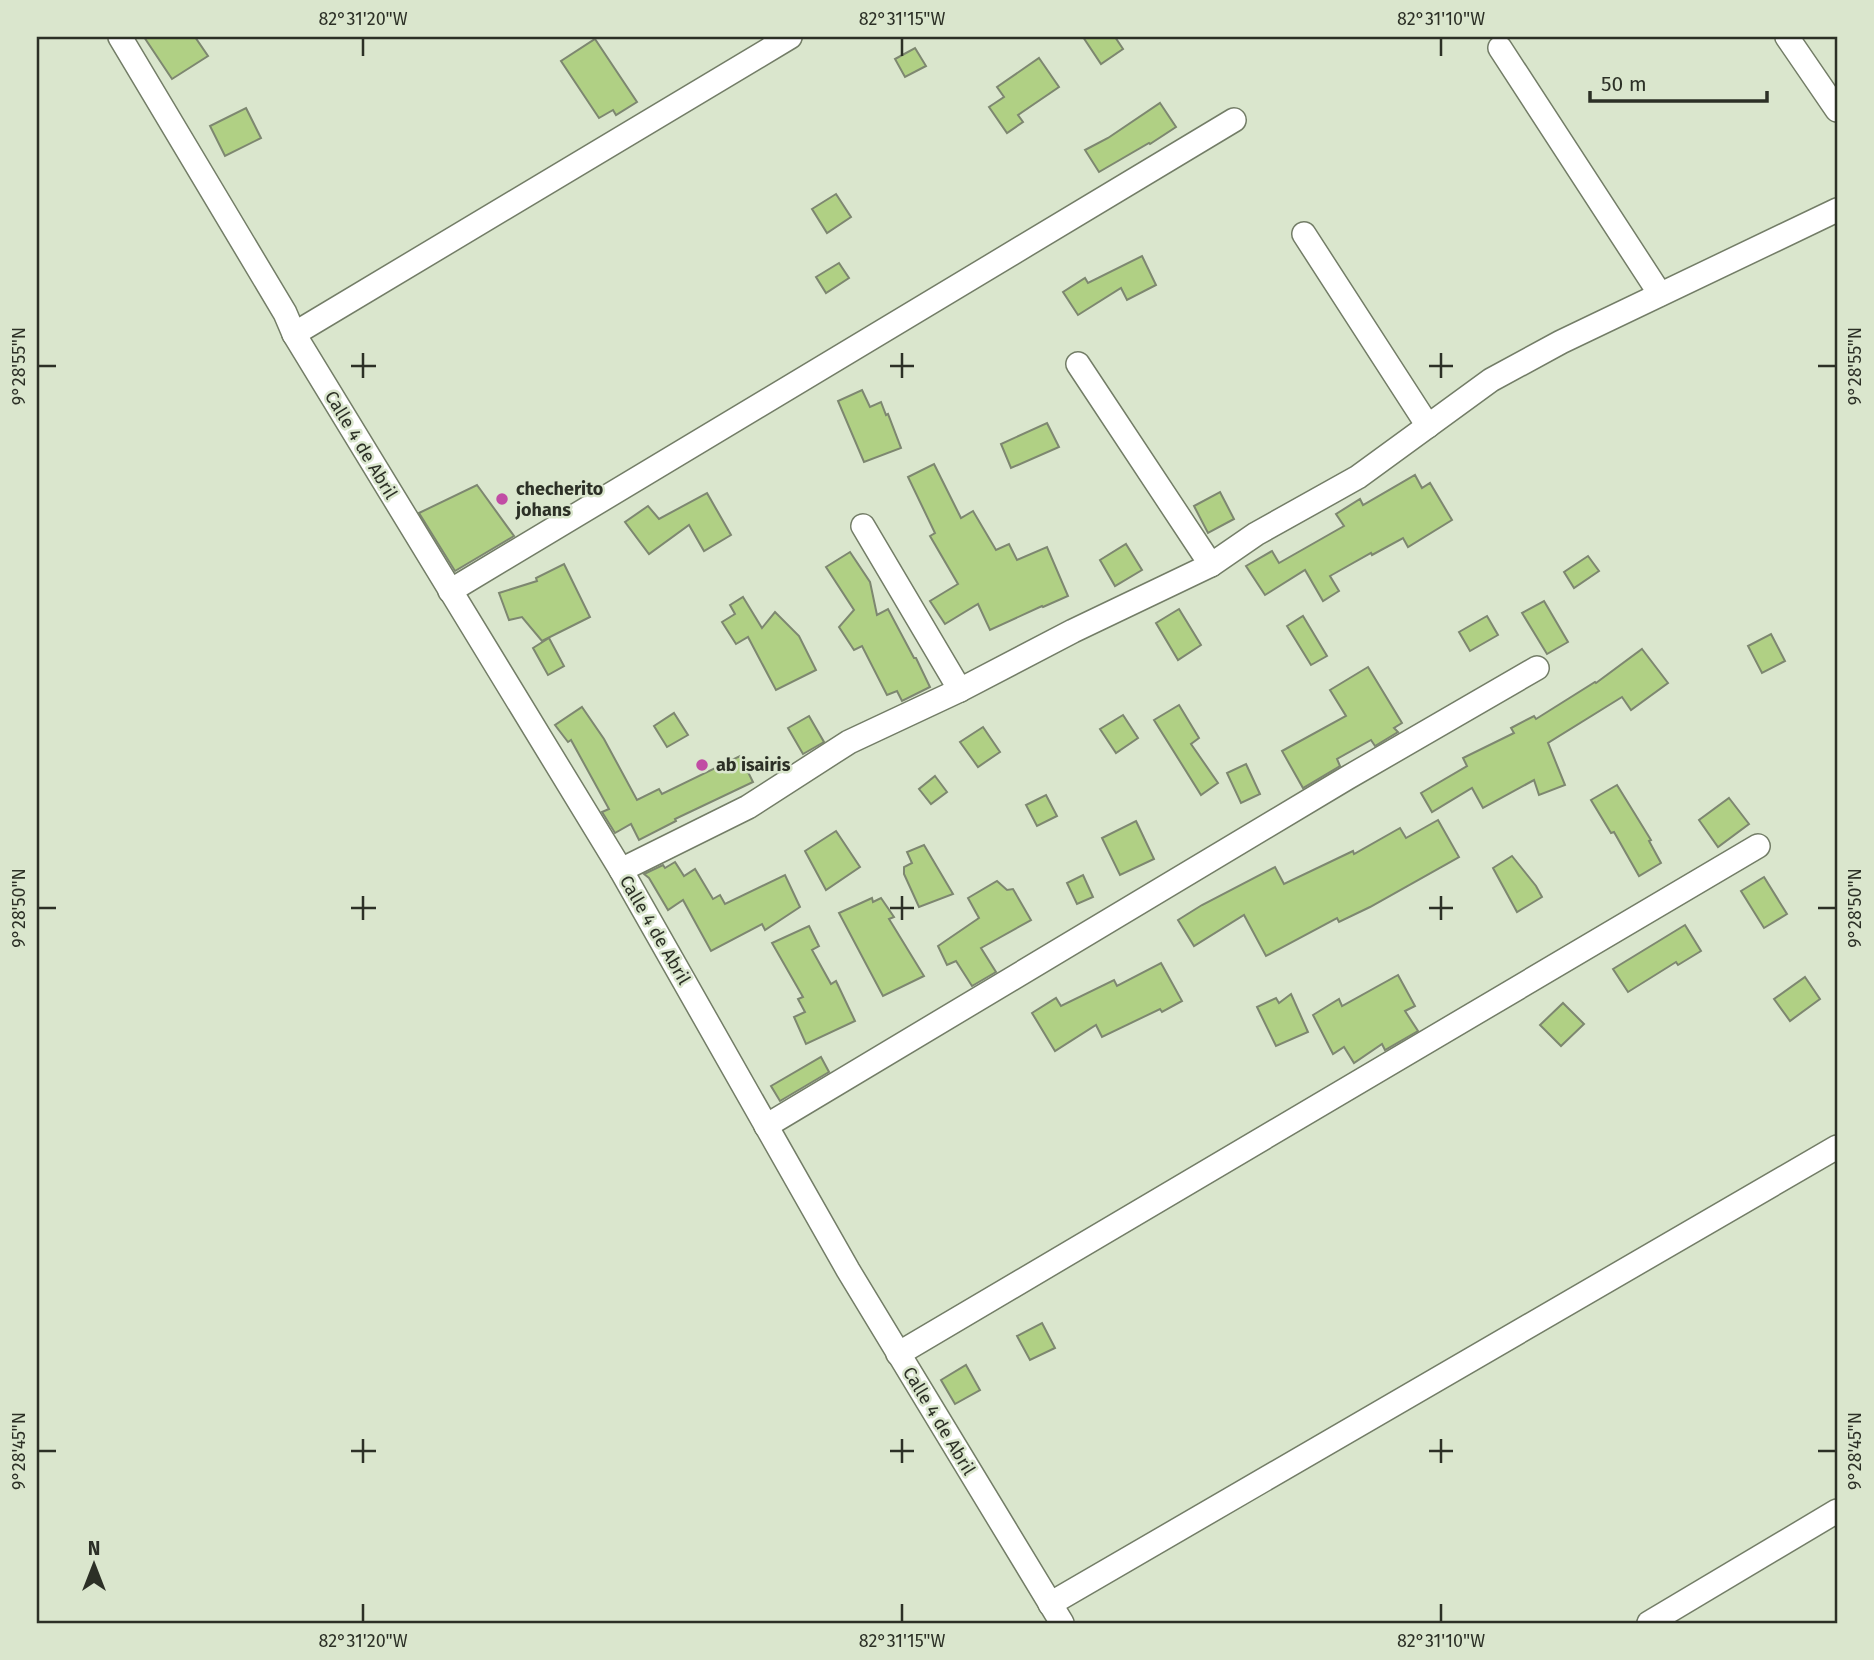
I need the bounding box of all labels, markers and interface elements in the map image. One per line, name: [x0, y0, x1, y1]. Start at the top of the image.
text: 82°31'20"W: [318, 8, 408, 30]
text: 82°31'15"W: [859, 8, 945, 30]
text: 82°31'10"W: [1397, 8, 1485, 30]
scale bar: [1590, 60, 1767, 104]
text: 50 m: [1601, 71, 1647, 97]
text: 9°28'55"N: [8, 327, 30, 405]
text: 9°28'55"N: [1844, 327, 1866, 405]
street label: Calle 4 de Abril: [320, 387, 402, 503]
place label: checherito johans: [515, 478, 603, 521]
marker: checherito johans: [494, 491, 510, 507]
place label: ab isairis: [716, 754, 791, 776]
marker: ab isairis: [694, 757, 710, 773]
text: 9°28'50"N: [8, 868, 30, 948]
text: 9°28'50"N: [1844, 868, 1866, 948]
street label: Calle 4 de Abril: [615, 871, 695, 989]
street label: Calle 4 de Abril: [898, 1363, 980, 1479]
text: 9°28'45"N: [8, 1412, 30, 1490]
text: 9°28'45"N: [1844, 1412, 1866, 1490]
north arrow: [60, 1530, 130, 1600]
text: N: [88, 1537, 100, 1560]
text: 82°31'20"W: [318, 1630, 408, 1652]
text: 82°31'15"W: [859, 1630, 945, 1652]
text: 82°31'10"W: [1397, 1630, 1485, 1652]

